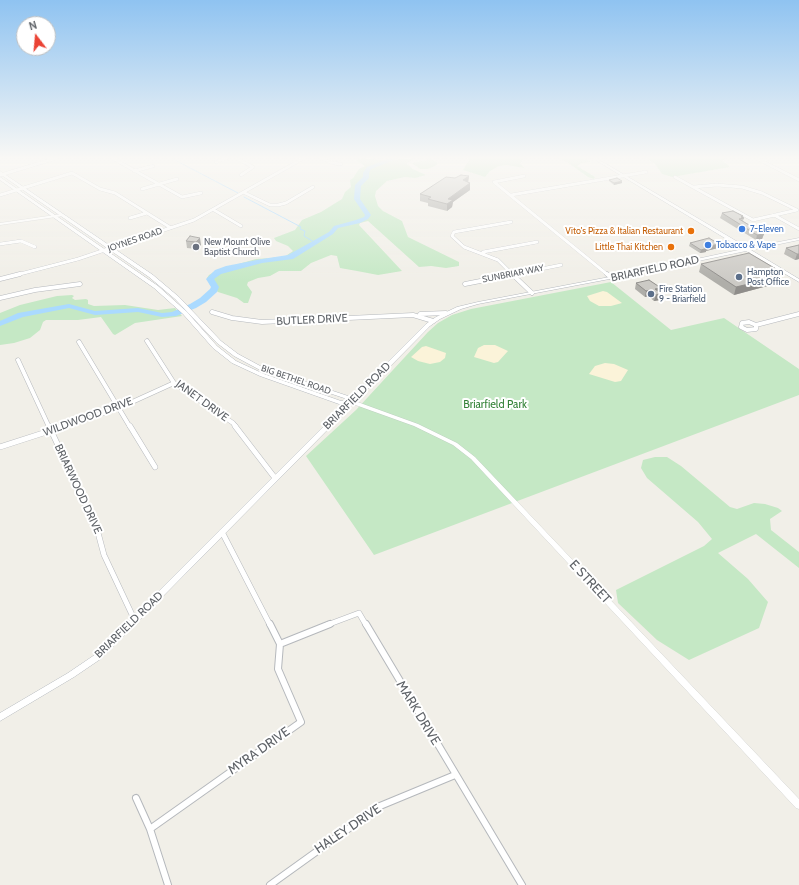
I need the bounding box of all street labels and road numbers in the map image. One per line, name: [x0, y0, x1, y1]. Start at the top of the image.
street label: JOYNES ROAD: [106, 226, 164, 254]
street label: BRIARFIELD ROAD: [610, 253, 700, 285]
street label: SUNBRIAR WAY: [481, 263, 545, 285]
street label: BUTLER DRIVE: [276, 312, 348, 328]
street label: BRIARFIELD ROAD: [321, 360, 393, 432]
street label: BIG BETHEL ROAD: [260, 363, 332, 397]
street label: JANET DRIVE: [173, 377, 231, 425]
street label: WILDWOOD DRIVE: [41, 395, 135, 439]
street label: BRIARWOOD DRIVE: [51, 442, 105, 536]
street label: E STREET: [566, 557, 614, 607]
street label: BRIARFIELD ROAD: [92, 589, 166, 661]
street label: MARK DRIVE: [393, 678, 443, 748]
street label: MYRA DRIVE: [225, 724, 293, 778]
street label: HALEY DRIVE: [312, 801, 384, 857]

